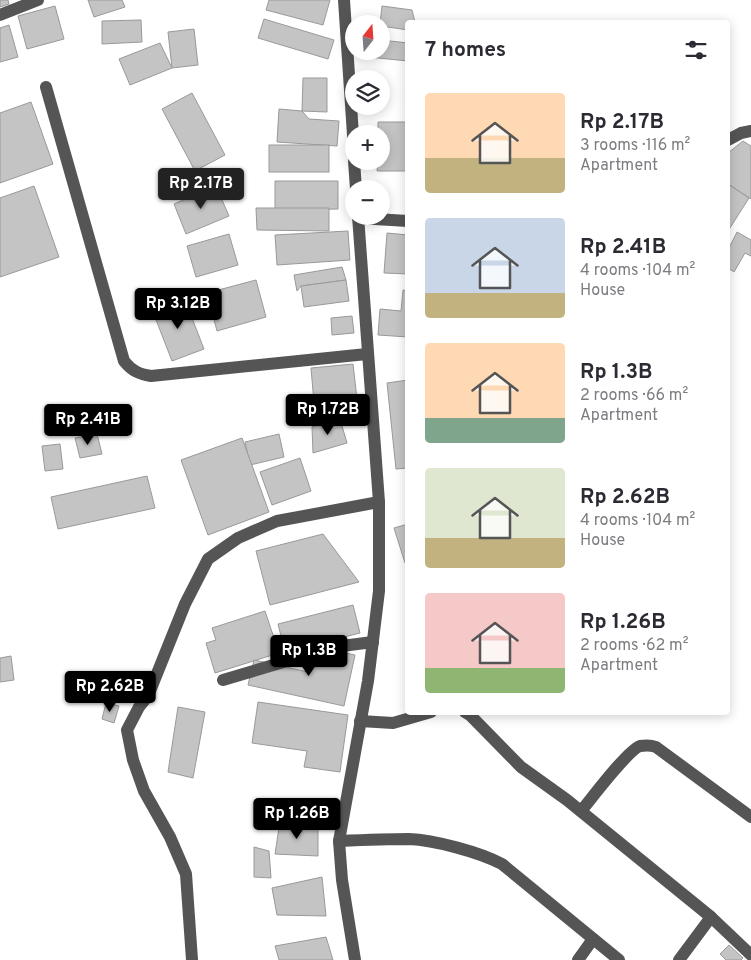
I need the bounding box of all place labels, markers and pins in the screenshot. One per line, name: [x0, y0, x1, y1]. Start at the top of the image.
pin: Rp 2.17B: [149, 168, 253, 210]
pin: Rp 3.12B: [126, 288, 230, 330]
pin: Rp 1.72B: [276, 394, 380, 436]
pin: Rp 2.41B: [36, 404, 140, 446]
pin: Rp 1.3B: [263, 634, 355, 677]
pin: Rp 2.62B: [58, 670, 162, 713]
pin: Rp 1.26B: [245, 798, 349, 840]

